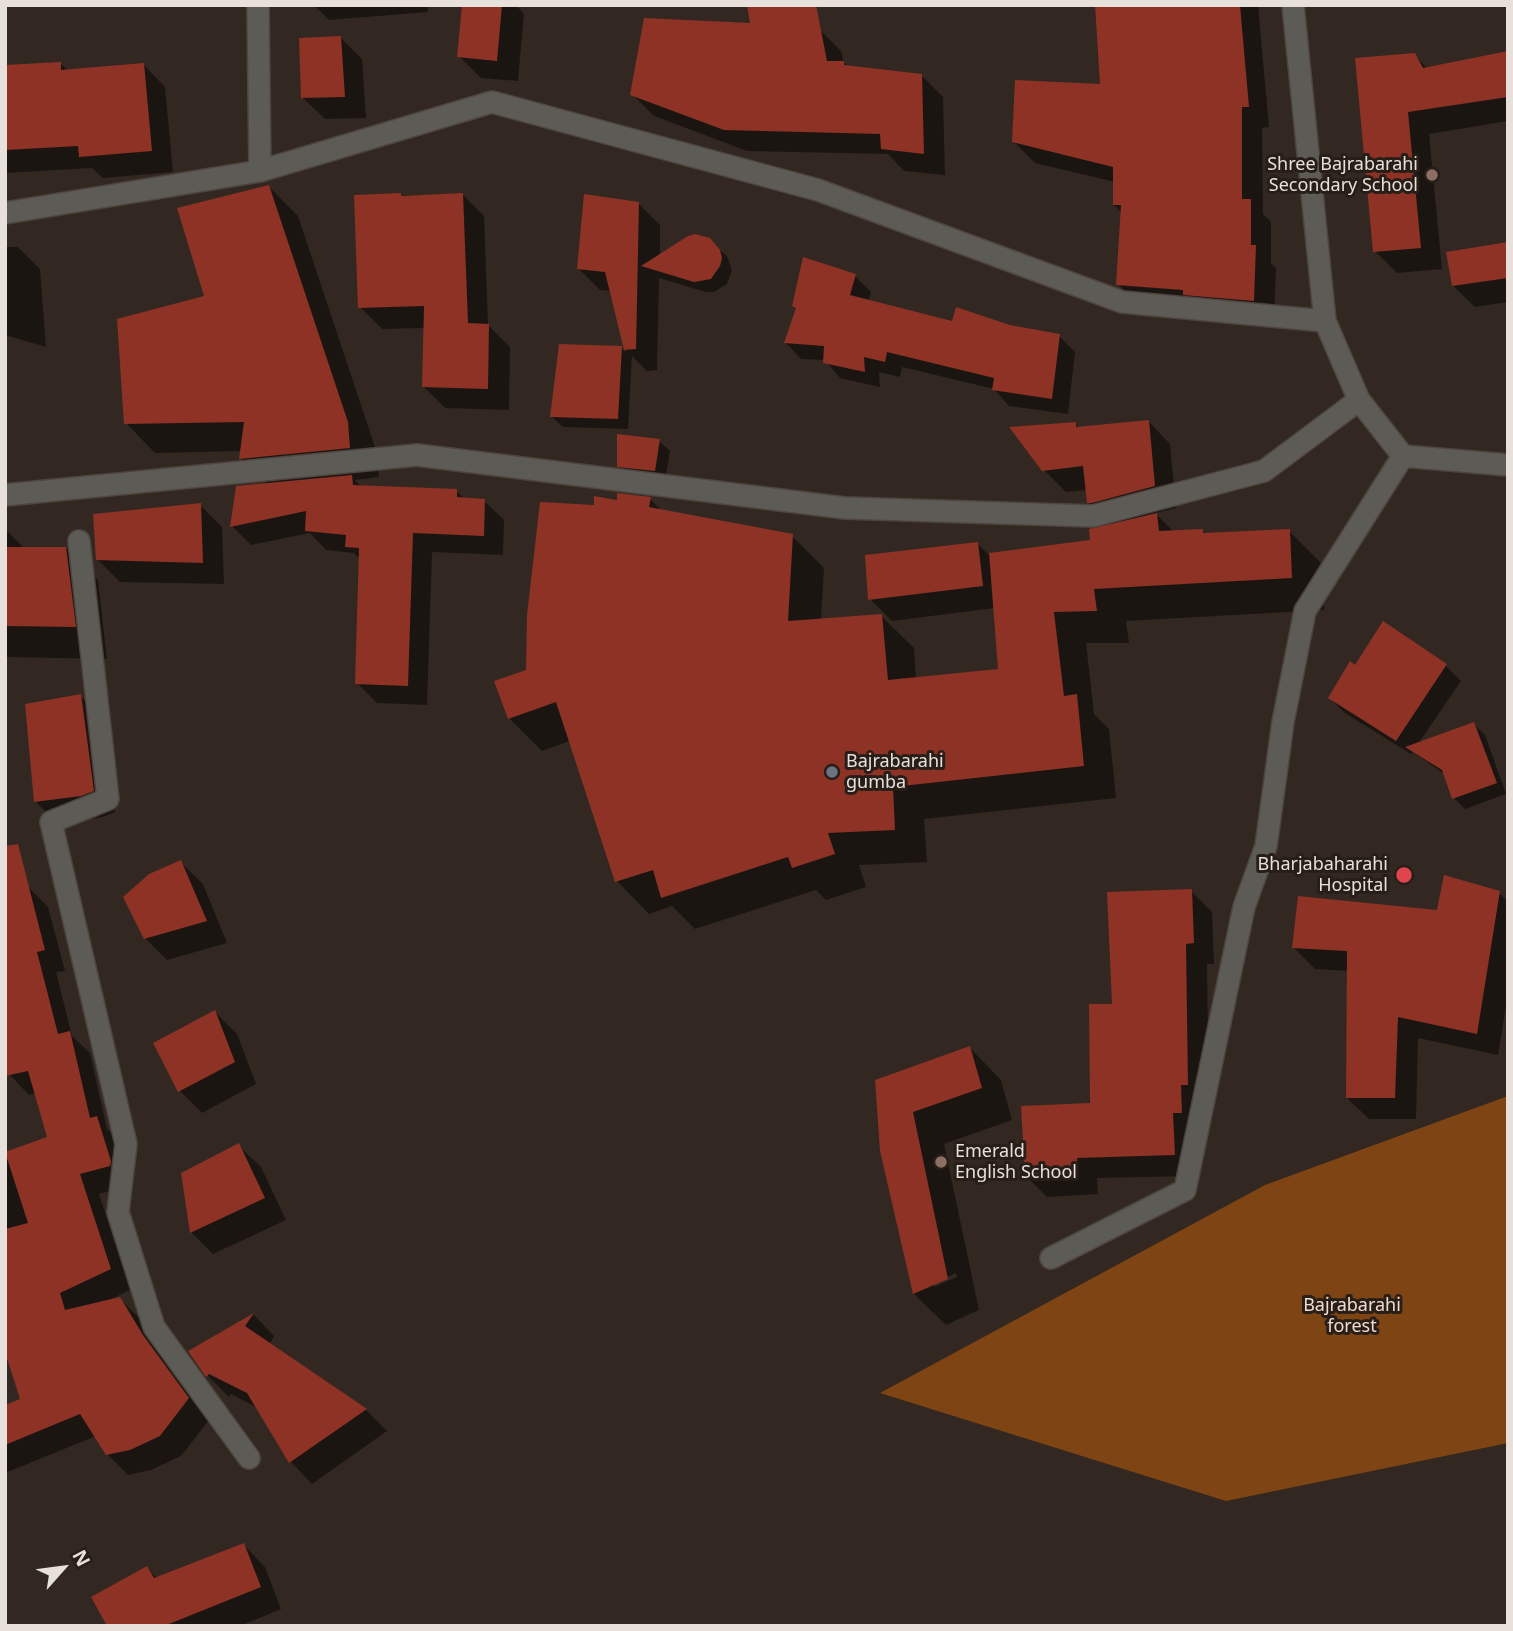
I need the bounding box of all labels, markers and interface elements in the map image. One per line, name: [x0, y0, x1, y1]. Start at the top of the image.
place label: Shree Bajrabarahi Secondary School: [1267, 154, 1418, 196]
marker: Shree Bajrabarahi Secondary School: [1424, 167, 1440, 183]
place label: Bajrabarahi gumba: [846, 751, 944, 794]
marker: Bajrabarahi gumba: [824, 764, 840, 780]
place label: Bharjabaharahi Hospital: [1258, 854, 1388, 896]
marker: Bharjabaharahi Hospital: [1394, 865, 1414, 885]
place label: Emerald English School: [955, 1141, 1077, 1184]
marker: Emerald English School: [933, 1154, 949, 1170]
park label: Bajrabarahi forest: [1303, 1295, 1401, 1338]
north arrow: [28, 1533, 98, 1603]
text: N: [66, 1545, 97, 1571]

